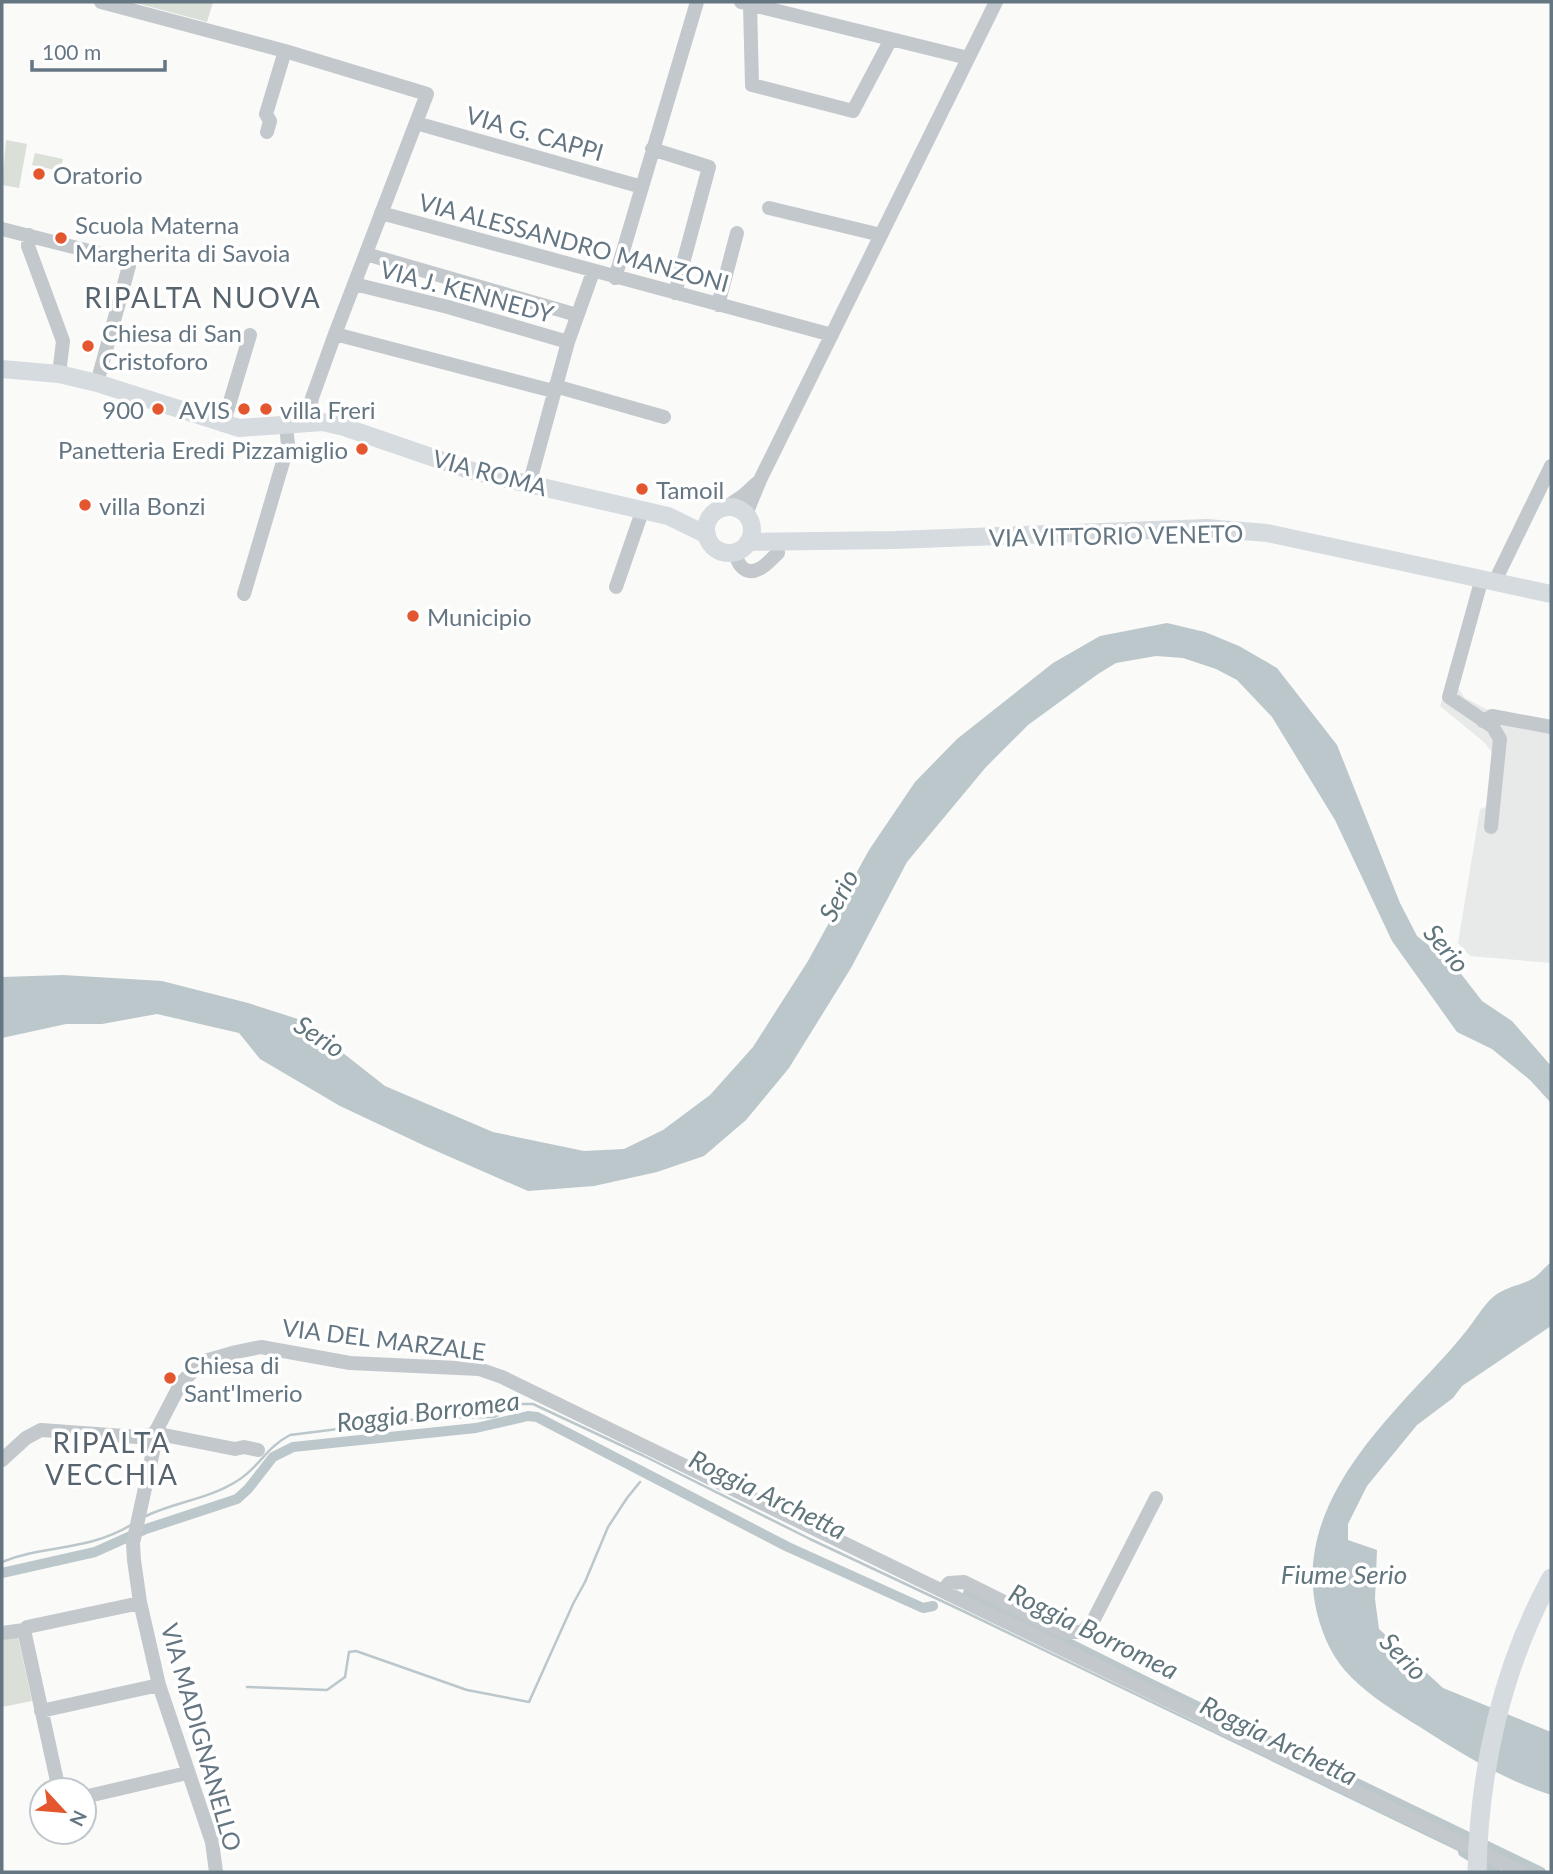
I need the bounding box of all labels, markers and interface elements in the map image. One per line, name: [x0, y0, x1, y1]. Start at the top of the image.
scale bar: [32, 28, 164, 72]
text: 100 m: [42, 39, 101, 64]
street label: VIA G. CAPPI: [463, 100, 607, 166]
place label: Oratorio: [53, 160, 143, 189]
marker: Oratorio: [31, 166, 47, 182]
street label: VIA ALESSANDRO MANZONI: [416, 187, 732, 297]
place label: Scuola Materna Margherita di Savoia: [75, 210, 290, 267]
marker: Scuola Materna Margherita di Savoia: [53, 230, 69, 246]
street label: VIA J. KENNEDY: [377, 254, 557, 328]
district label: RIPALTA NUOVA: [84, 280, 322, 314]
place label: Chiesa di San Cristoforo: [102, 318, 242, 375]
marker: Chiesa di San Cristoforo: [80, 338, 96, 354]
place label: 900: [102, 395, 144, 424]
place label: AVIS: [179, 395, 230, 424]
place label: villa Freri: [280, 395, 376, 424]
marker: 900: [150, 401, 166, 417]
marker: AVIS: [236, 401, 252, 417]
marker: villa Freri: [258, 401, 274, 417]
place label: Panetteria Eredi Pizzamiglio: [58, 435, 348, 464]
marker: Panetteria Eredi Pizzamiglio: [354, 441, 370, 457]
street label: VIA ROMA: [430, 443, 551, 501]
place label: Tamoil: [656, 475, 724, 504]
marker: Tamoil: [634, 481, 650, 497]
place label: villa Bonzi: [99, 491, 206, 520]
marker: villa Bonzi: [77, 497, 93, 513]
street label: VIA VITTORIO VENETO: [988, 518, 1244, 552]
place label: Municipio: [427, 602, 532, 631]
marker: Municipio: [405, 608, 421, 624]
water label: Serio: [811, 864, 865, 926]
water label: Serio: [1417, 917, 1477, 979]
water label: Serio: [289, 1008, 351, 1064]
street label: VIA DEL MARZALE: [281, 1312, 487, 1366]
place label: Chiesa di Sant'Imerio: [184, 1350, 303, 1407]
marker: Chiesa di Sant'Imerio: [162, 1370, 178, 1386]
water label: Roggia Borromea: [335, 1384, 521, 1438]
district label: RIPALTA VECCHIA: [45, 1425, 179, 1491]
water label: Roggia Archetta: [684, 1442, 852, 1546]
water label: Fiume Serio: [1281, 1558, 1407, 1590]
water label: Roggia Borromea: [1004, 1576, 1184, 1686]
street label: VIA MADIGNANELLO: [156, 1620, 248, 1854]
water label: Serio: [1374, 1625, 1434, 1687]
water label: Roggia Archetta: [1195, 1688, 1363, 1792]
north arrow: [28, 1776, 98, 1846]
text: N: [65, 1807, 92, 1830]

